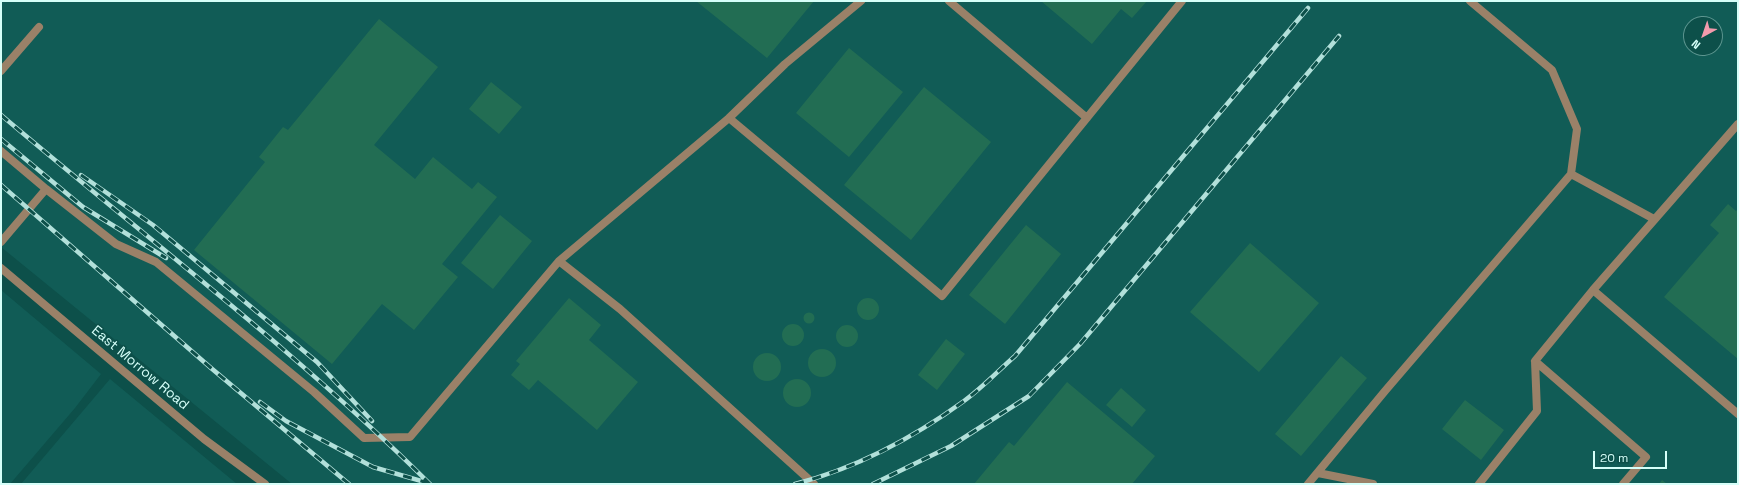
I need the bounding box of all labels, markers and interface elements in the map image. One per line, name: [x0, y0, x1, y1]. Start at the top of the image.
north arrow: [1683, 16, 1723, 56]
text: N: [1689, 37, 1703, 52]
street label: East Morrow Road: [88, 322, 192, 414]
scale bar: [1595, 443, 1669, 469]
text: 20 m: [1600, 450, 1628, 466]

